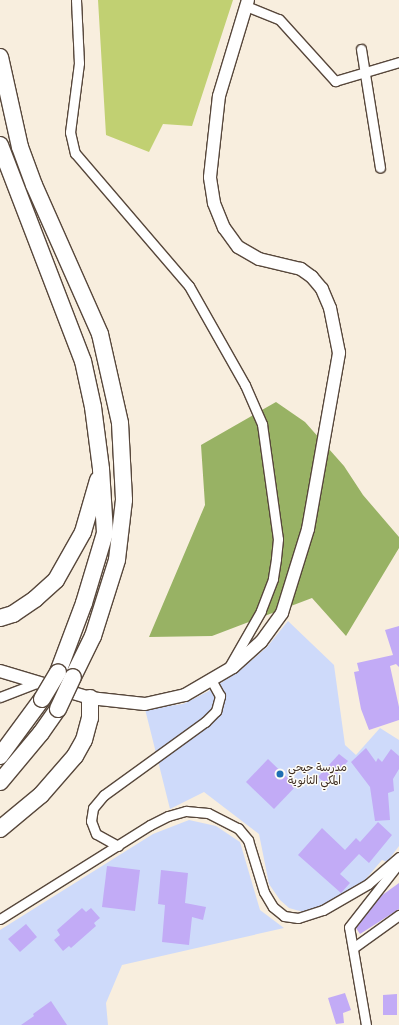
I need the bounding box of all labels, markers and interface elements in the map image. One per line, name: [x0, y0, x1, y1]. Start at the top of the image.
place label: مدرسة حيحي المكي الثانوية: [288, 761, 347, 787]
marker: مدرسة حيحي المكي الثانوية: [275, 769, 285, 779]

